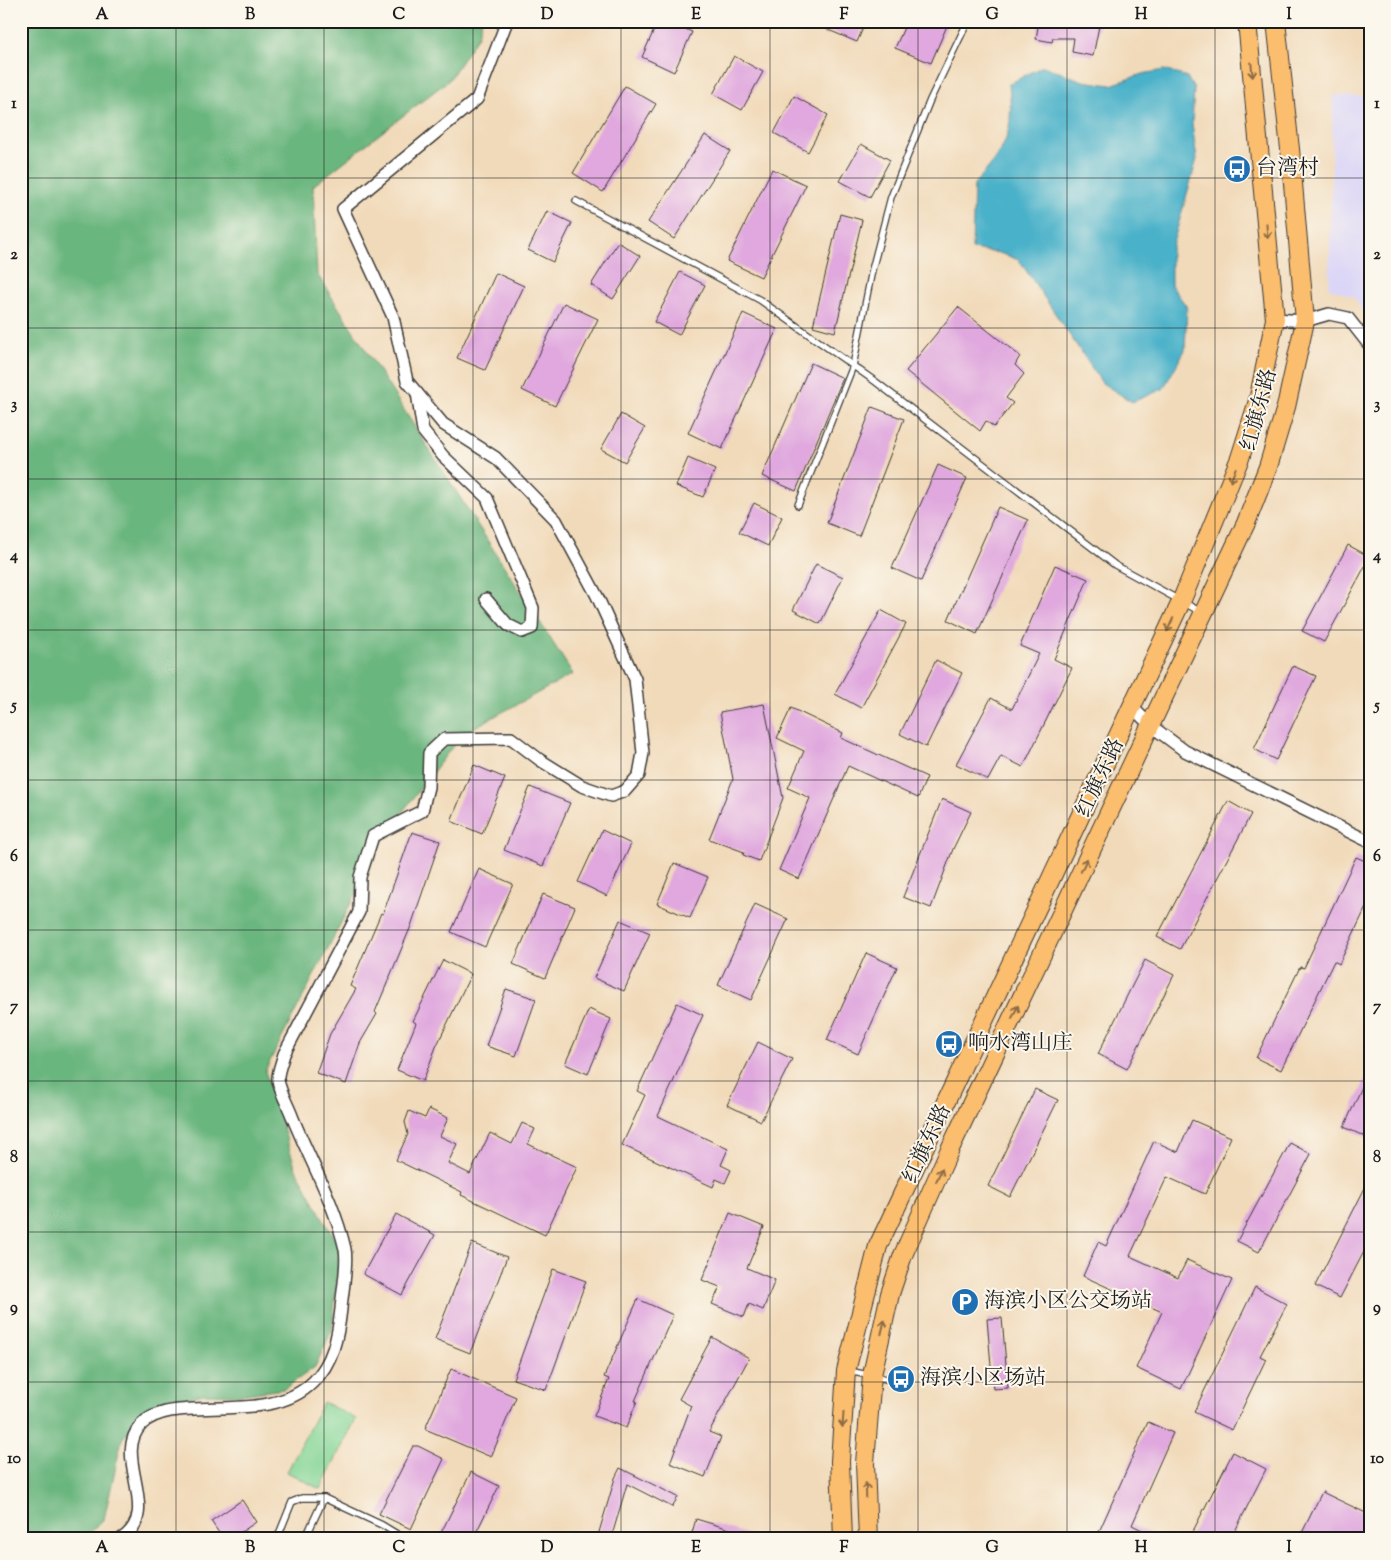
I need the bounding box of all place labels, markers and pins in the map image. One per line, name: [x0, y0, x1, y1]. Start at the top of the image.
bus stop icon: 台湾村: [1222, 154, 1252, 184]
place label: 台湾村: [1256, 154, 1319, 184]
bus stop icon: 响水湾山庄: [934, 1029, 964, 1059]
place label: 响水湾山庄: [968, 1029, 1073, 1059]
parking icon: 海滨小区公交场站: [950, 1287, 980, 1317]
place label: 海滨小区公交场站: [984, 1287, 1152, 1317]
bus stop icon: 海滨小区场站: [886, 1364, 916, 1394]
place label: 海滨小区场站: [920, 1364, 1046, 1394]

